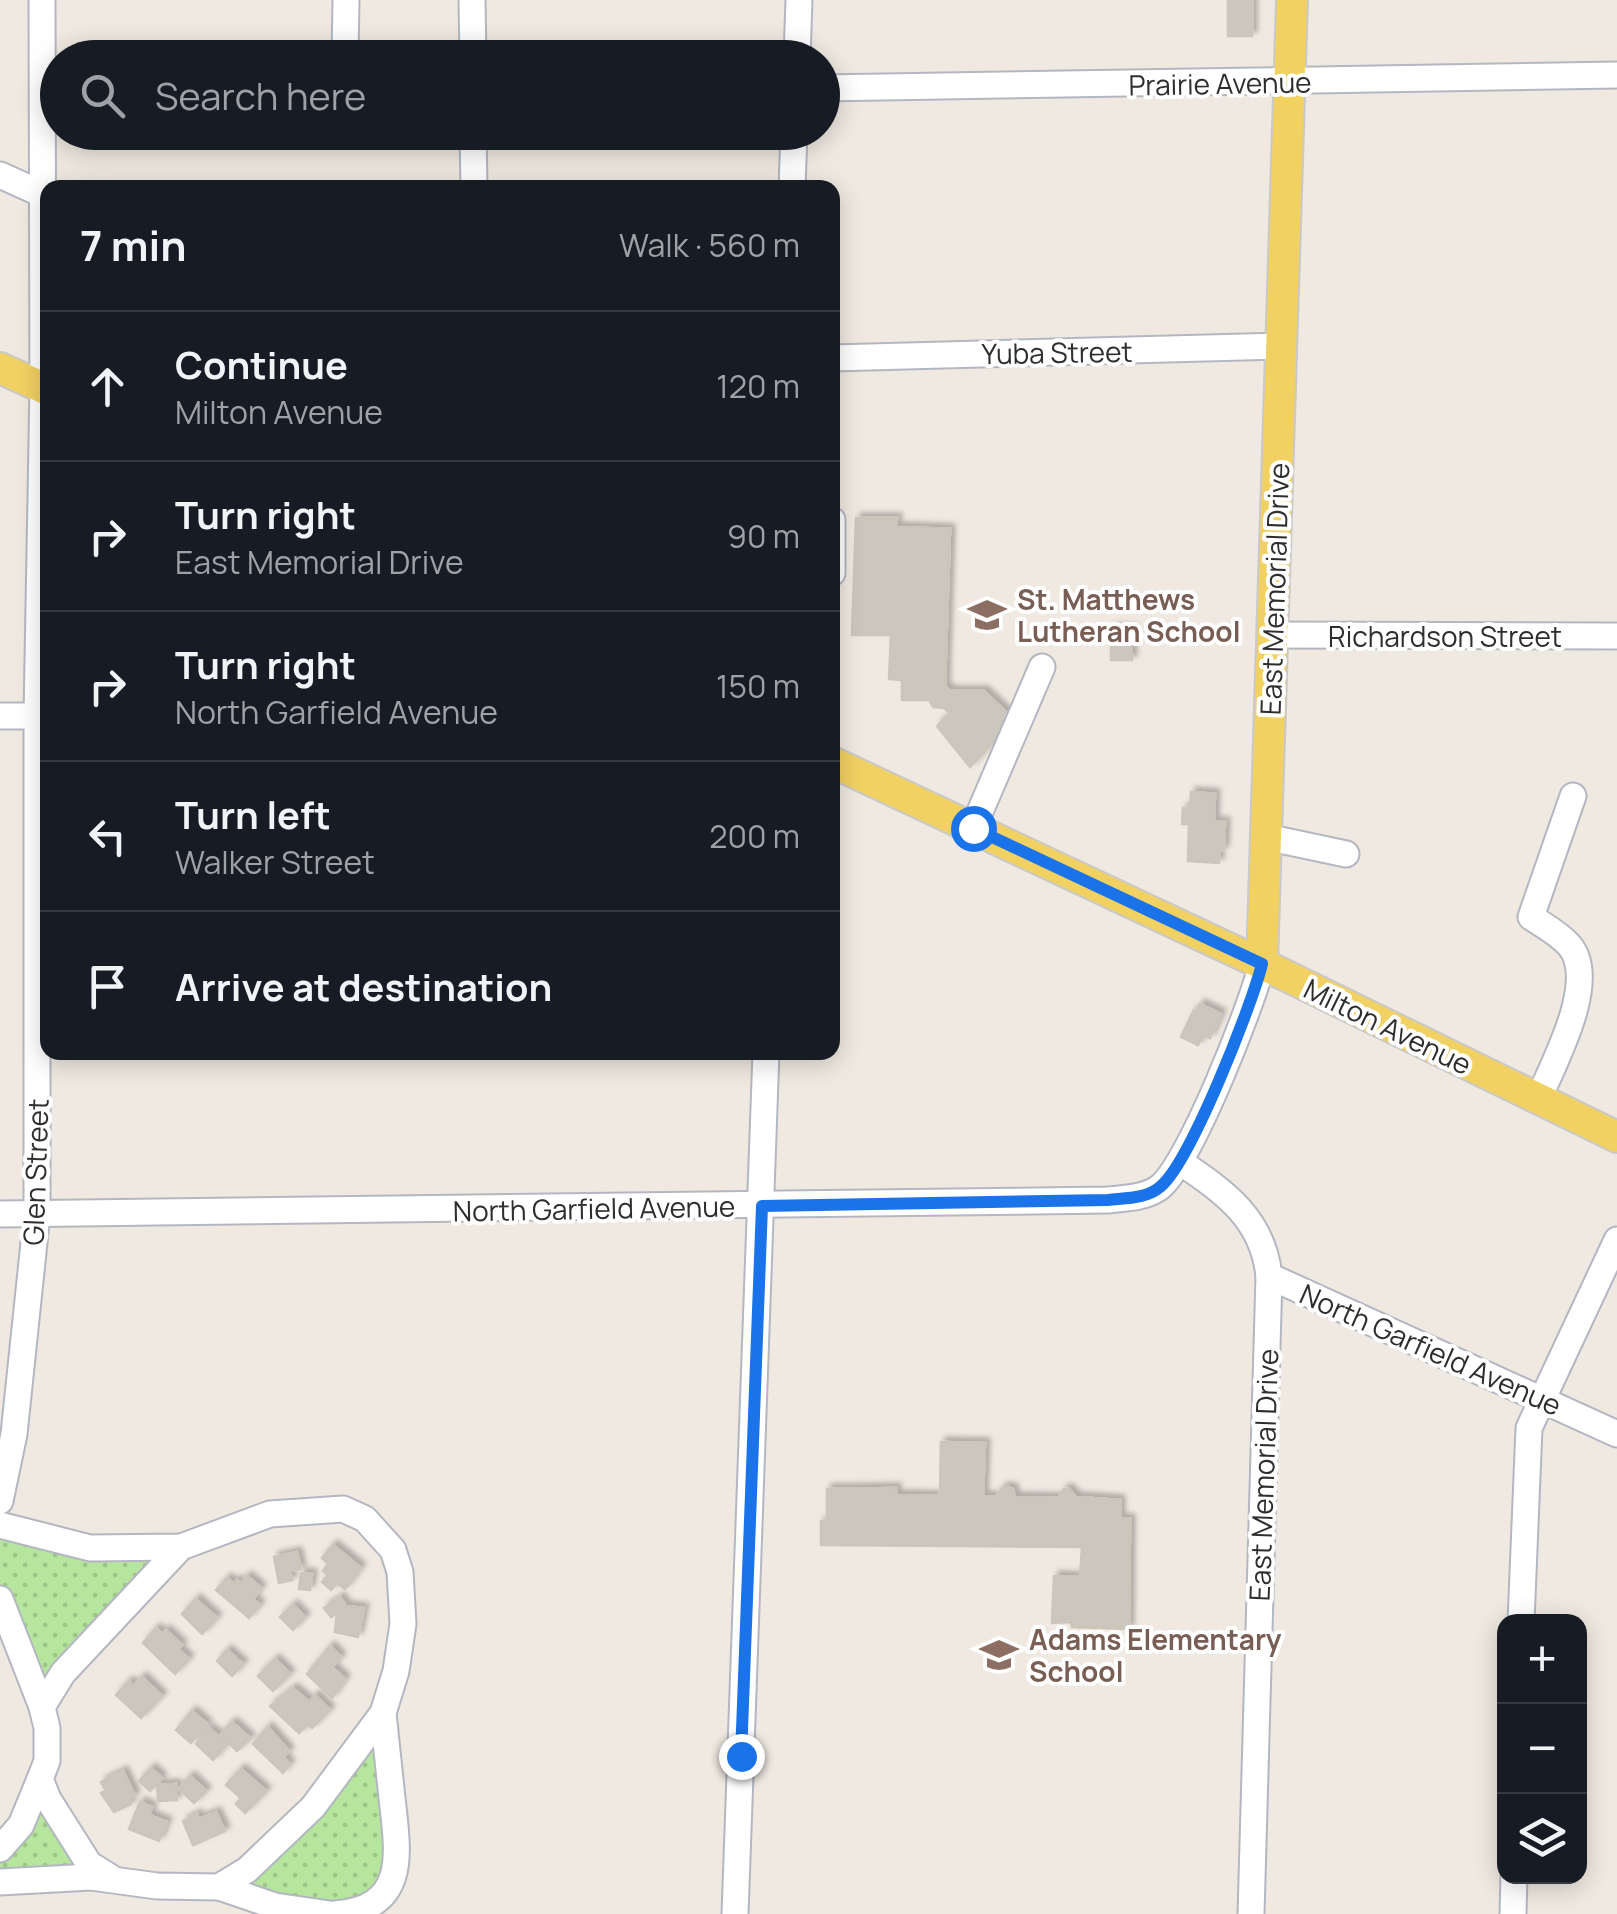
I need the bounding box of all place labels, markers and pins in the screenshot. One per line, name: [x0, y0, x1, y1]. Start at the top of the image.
place label: St. Matthews Lutheran School: [1017, 580, 1241, 650]
school or university icon: St. Matthews Lutheran School: [966, 594, 1008, 636]
place label: Adams Elementary School: [1029, 1620, 1282, 1690]
school or university icon: Adams Elementary School: [978, 1634, 1020, 1676]

